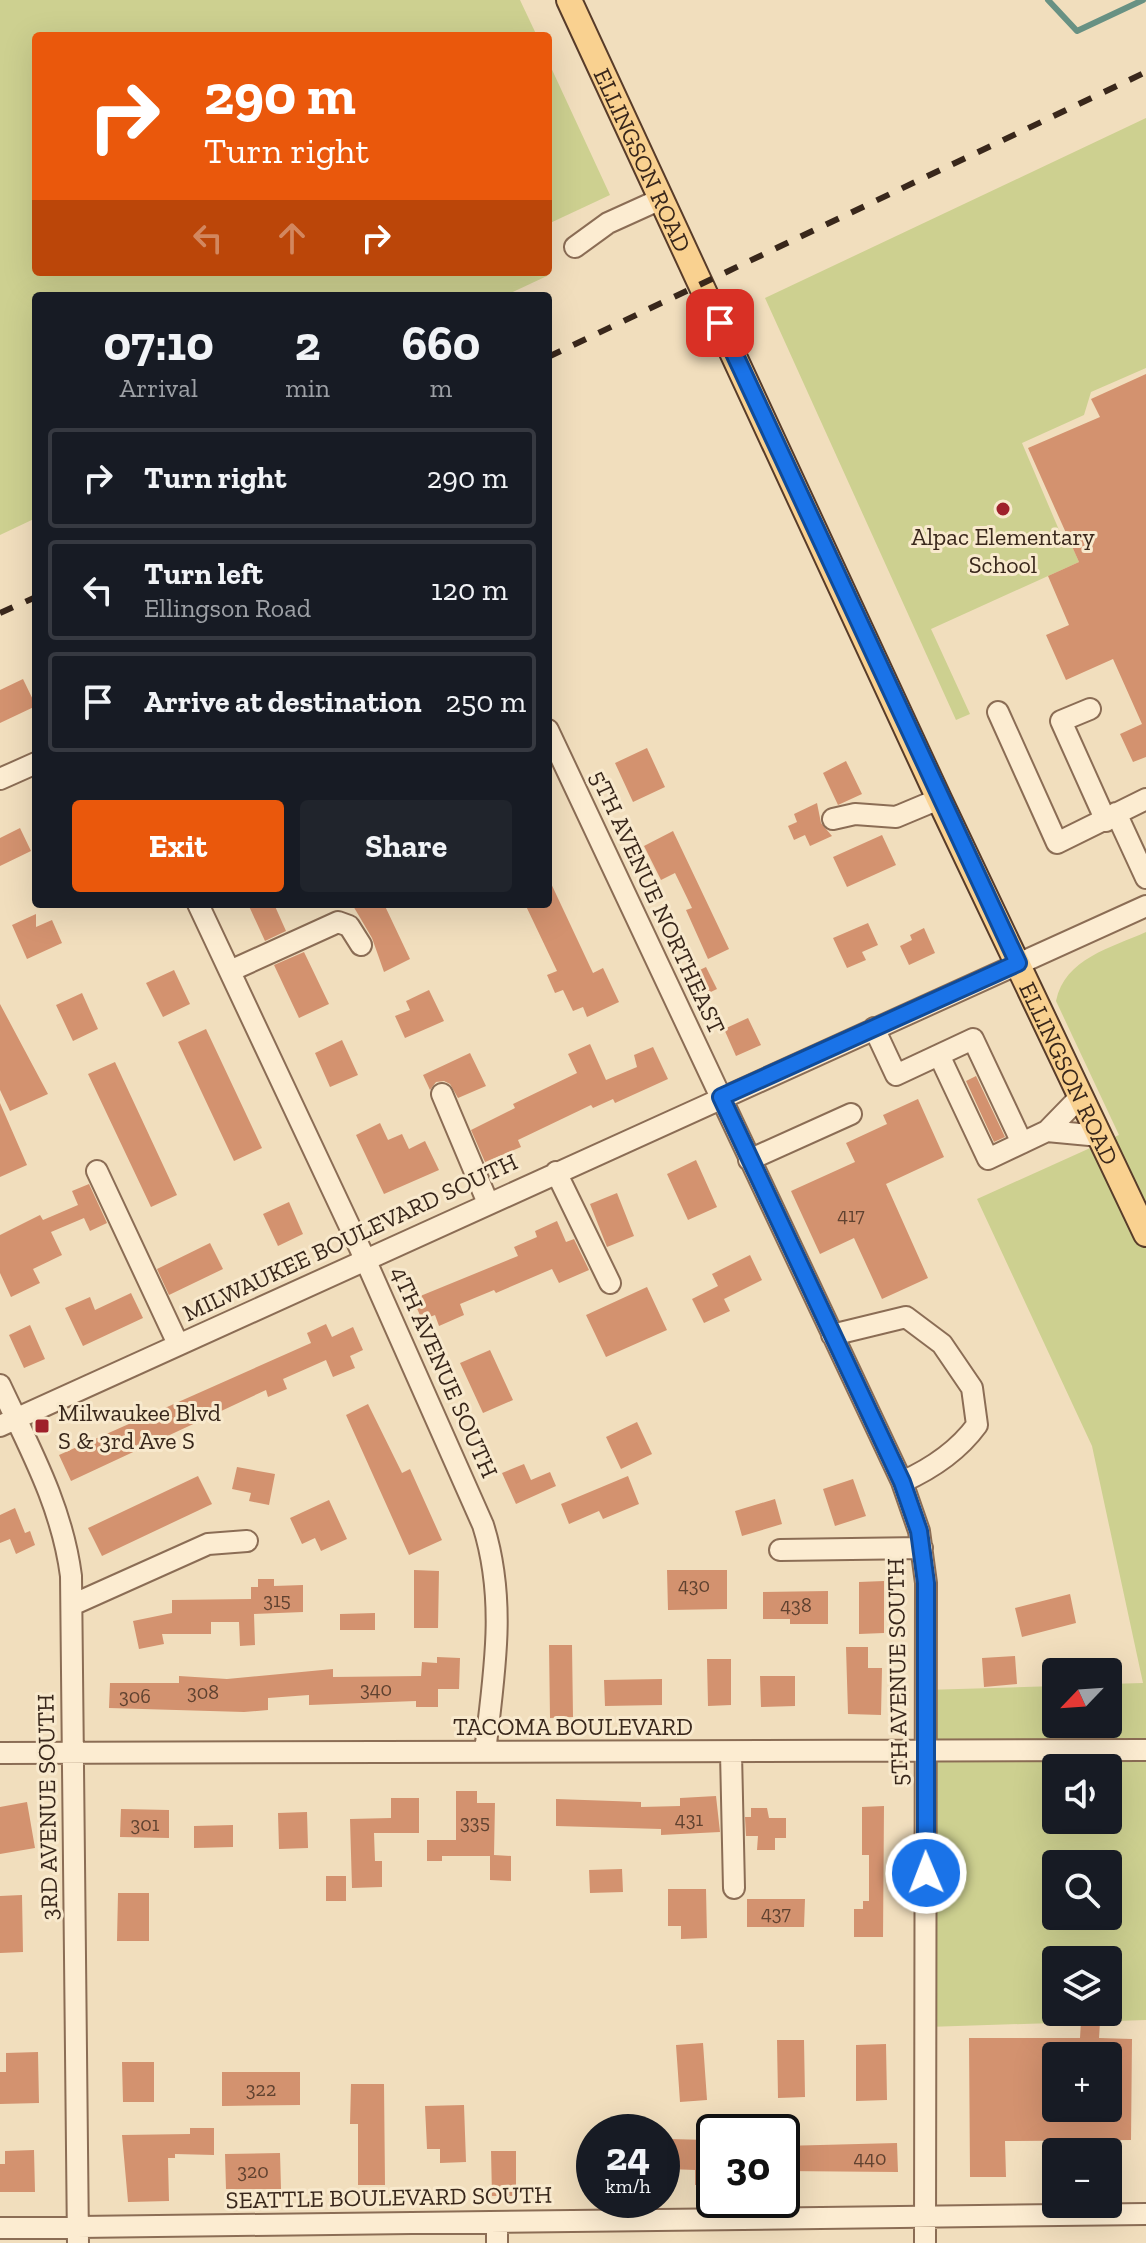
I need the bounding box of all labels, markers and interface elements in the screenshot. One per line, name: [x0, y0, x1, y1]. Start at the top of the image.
text: 290 m: [204, 61, 356, 128]
street label: ELLINGSON ROAD: [588, 63, 698, 256]
icon: right: [72, 64, 176, 168]
text: Turn right: [204, 129, 369, 172]
icon: left: [186, 216, 230, 260]
icon: ahead: [270, 216, 314, 260]
icon: right: [354, 216, 398, 260]
pin: [686, 289, 754, 357]
icon: arrive: [698, 301, 742, 345]
text: 07:10: [103, 315, 214, 372]
text: 2: [295, 315, 321, 372]
text: 660: [401, 315, 481, 372]
text: Arrival: [119, 372, 198, 404]
text: min: [285, 372, 330, 404]
text: m: [430, 372, 452, 404]
icon: right: [76, 456, 120, 500]
text: Turn right: [144, 460, 286, 496]
text: 290 m: [427, 460, 508, 496]
marker: Alpac Elementary School: [994, 500, 1012, 518]
place label: Alpac Elementary School: [911, 522, 1096, 579]
text: Turn left: [144, 556, 263, 592]
icon: left: [76, 568, 120, 612]
text: 120 m: [431, 572, 508, 608]
text: Ellingson Road: [144, 592, 311, 624]
icon: arrive: [76, 680, 120, 724]
text: Arrive at destination: [144, 684, 421, 720]
text: 250 m: [445, 684, 526, 720]
street label: 5TH AVENUE NORTHEAST: [584, 766, 732, 1039]
button: Exit: [72, 800, 284, 892]
button: Share: [300, 800, 512, 892]
street label: ELLINGSON ROAD: [1014, 977, 1125, 1169]
street label: MILWAUKEE BOULEVARD SOUTH: [178, 1147, 522, 1327]
house number: 417: [837, 1203, 865, 1227]
street label: 4TH AVENUE SOUTH: [385, 1262, 505, 1482]
place label: Milwaukee Blvd S & 3rd Ave S: [58, 1398, 221, 1455]
marker: Milwaukee Blvd S & 3rd Ave S: [33, 1417, 51, 1435]
street label: 5TH AVENUE SOUTH: [881, 1558, 913, 1786]
house number: 430: [678, 1573, 710, 1597]
house number: 315: [263, 1588, 291, 1612]
house number: 438: [780, 1593, 812, 1617]
north arrow: [1042, 1658, 1122, 1738]
map controls: [1042, 1658, 1122, 2218]
house number: 340: [360, 1677, 392, 1701]
house number: 308: [187, 1680, 219, 1704]
house number: 306: [119, 1684, 151, 1708]
street label: 3RD AVENUE SOUTH: [31, 1693, 63, 1921]
street label: TACOMA BOULEVARD: [453, 1712, 693, 1741]
button: sound: [1042, 1754, 1122, 1834]
house number: 431: [675, 1807, 703, 1831]
house number: 335: [460, 1810, 490, 1834]
house number: 301: [131, 1812, 160, 1836]
position arrow: [884, 1831, 968, 1915]
button: search: [1042, 1850, 1122, 1930]
house number: 437: [761, 1901, 792, 1925]
button: layers: [1042, 1946, 1122, 2026]
button: +: [1042, 2042, 1122, 2122]
house number: 322: [246, 2077, 276, 2101]
speed limit sign: 30: [696, 2114, 800, 2218]
text: 24: [606, 2132, 650, 2180]
button: −: [1042, 2138, 1122, 2218]
house number: 440: [853, 2146, 887, 2170]
house number: 320: [237, 2159, 269, 2183]
text: km/h: [605, 2174, 651, 2198]
street label: SEATTLE BOULEVARD SOUTH: [225, 2180, 553, 2214]

